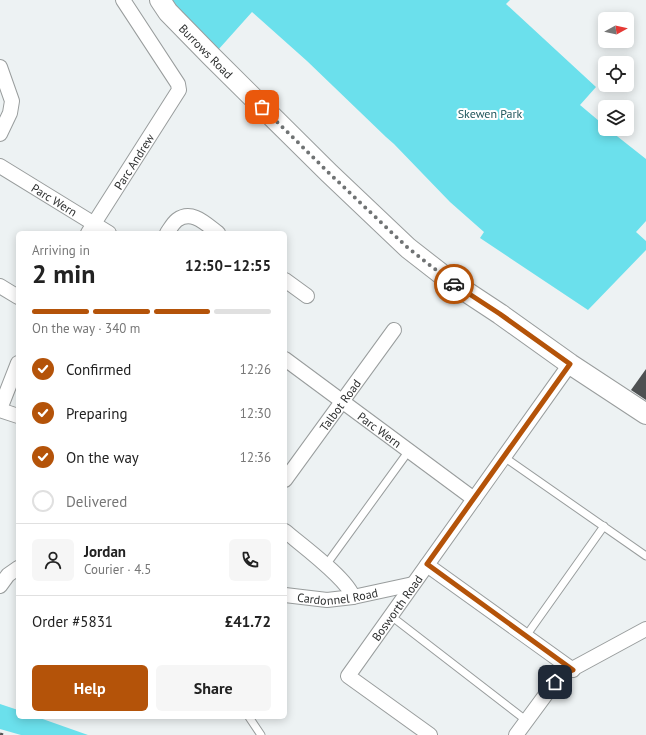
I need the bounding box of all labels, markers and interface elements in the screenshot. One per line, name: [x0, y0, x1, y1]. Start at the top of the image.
north arrow: [598, 12, 634, 48]
map controls: [598, 12, 634, 136]
street label: Burrows Road: [176, 21, 236, 81]
button: locate: [598, 56, 634, 92]
pin: [245, 90, 279, 124]
icon: bag: [251, 96, 273, 118]
button: layers: [598, 100, 634, 136]
park label: Skewen Park: [458, 106, 523, 121]
street label: Parc Andrew: [110, 130, 157, 192]
street label: Parc Wern: [29, 180, 80, 219]
text: Arriving in: [32, 242, 90, 259]
text: 12:50–12:55: [185, 256, 271, 275]
text: 2 min: [32, 257, 95, 290]
courier: [434, 264, 474, 304]
icon: car: [443, 273, 465, 295]
text: On the way · 340 m: [32, 320, 140, 337]
icon: check: [32, 358, 54, 380]
text: Confirmed: [66, 360, 131, 379]
text: 12:26: [240, 361, 271, 378]
street label: Talbot Road: [316, 376, 364, 434]
icon: check: [32, 402, 54, 424]
text: Preparing: [66, 404, 128, 423]
text: 12:30: [240, 405, 271, 422]
street label: Parc Wern: [355, 408, 405, 450]
icon: check: [32, 446, 54, 468]
text: On the way: [66, 448, 139, 467]
text: 12:36: [240, 449, 271, 466]
text: Delivered: [66, 492, 127, 511]
button: person: [32, 539, 74, 581]
button: phone: [229, 539, 271, 581]
text: Jordan: [84, 542, 126, 561]
text: Courier · 4.5: [84, 561, 151, 578]
street label: Bosworth Road: [368, 572, 425, 643]
street label: Cardonnel Road: [297, 584, 379, 607]
text: Order #5831: [32, 612, 113, 631]
text: £41.72: [225, 612, 271, 631]
button: Help: [32, 665, 148, 711]
button: Share: [156, 665, 271, 711]
pin: [538, 665, 572, 699]
icon: home: [544, 671, 566, 693]

